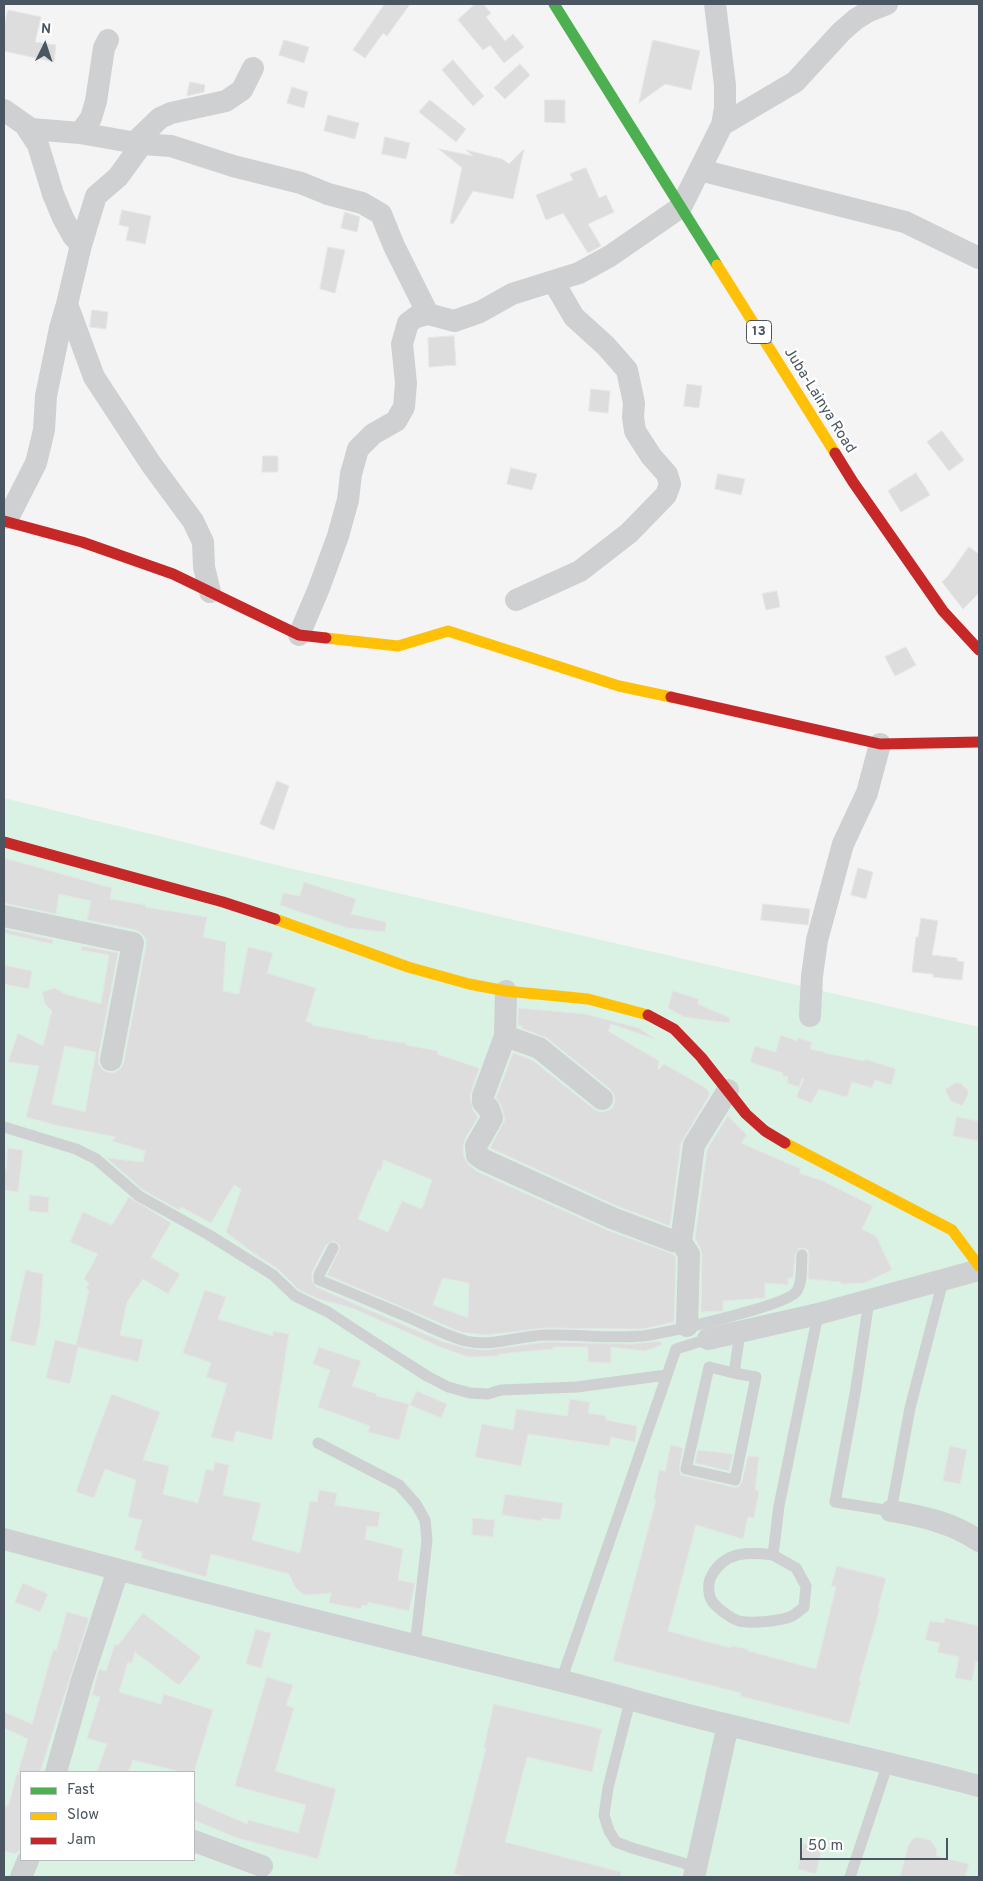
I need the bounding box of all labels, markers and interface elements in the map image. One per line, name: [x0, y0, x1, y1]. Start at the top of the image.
north arrow: [20, 20, 70, 70]
text: N: [40, 21, 52, 38]
road number: 13: [746, 321, 772, 344]
street label: Juba-Lainya Road: [779, 345, 859, 457]
legend: [20, 1771, 195, 1861]
text: Fast: [67, 1781, 95, 1800]
text: Slow: [67, 1806, 99, 1825]
scale bar: [803, 1828, 950, 1860]
text: Jam: [67, 1831, 96, 1850]
text: 50 m: [808, 1837, 843, 1856]

